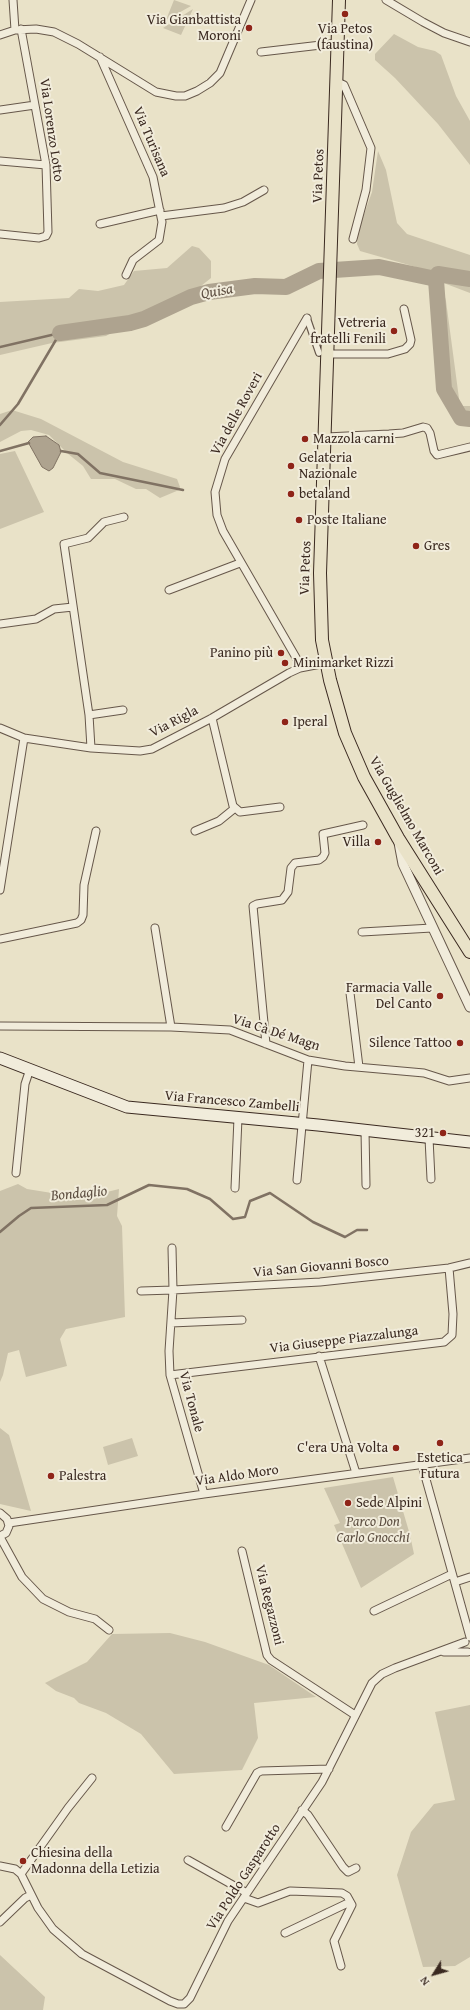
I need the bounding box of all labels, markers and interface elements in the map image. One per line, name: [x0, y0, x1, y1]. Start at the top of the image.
marker: Via Petos (faustina): [340, 9, 350, 19]
place label: Via Gianbattista Moroni: [147, 12, 241, 44]
place label: Via Petos (faustina): [317, 21, 373, 54]
marker: Via Gianbattista Moroni: [244, 23, 254, 33]
street label: Via Lorenzo Lotto: [35, 77, 67, 183]
street label: Via Turisana: [129, 104, 173, 180]
street label: Via Petos: [310, 148, 328, 204]
water label: Quisa: [200, 280, 234, 304]
place label: Vetreria fratelli Fenili: [310, 315, 386, 348]
marker: Vetreria fratelli Fenili: [389, 326, 399, 336]
street label: Via delle Roveri: [207, 370, 267, 458]
place label: Mazzola carni: [313, 431, 395, 447]
marker: Mazzola carni: [300, 434, 310, 444]
place label: Gelateria Nazionale: [299, 450, 357, 482]
marker: Gelateria Nazionale: [286, 461, 296, 471]
place label: betaland: [299, 486, 350, 502]
marker: betaland: [286, 489, 296, 499]
place label: Poste Italiane: [307, 512, 387, 528]
marker: Poste Italiane: [294, 515, 304, 525]
place label: Gres: [424, 538, 450, 554]
street label: Via Petos: [297, 540, 315, 596]
marker: Gres: [411, 541, 421, 551]
place label: Panino più: [210, 645, 273, 661]
marker: Panino più: [276, 648, 286, 658]
place label: Minimarket Rizzi: [293, 655, 394, 671]
marker: Minimarket Rizzi: [280, 658, 290, 668]
street label: Via Rigla: [147, 702, 201, 742]
place label: Iperal: [293, 714, 328, 730]
marker: Iperal: [280, 717, 290, 727]
street label: Via Guglielmo Marconi: [365, 754, 447, 878]
place label: Villa: [342, 834, 370, 850]
marker: Villa: [373, 837, 383, 847]
place label: Farmacia Valle Del Canto: [346, 980, 432, 1012]
marker: Farmacia Valle Del Canto: [435, 991, 445, 1001]
street label: Via Cà Dé Magn: [230, 1011, 322, 1055]
place label: Silence Tattoo: [369, 1035, 452, 1051]
marker: Silence Tattoo: [455, 1038, 465, 1048]
street label: Via Francesco Zambelli: [164, 1088, 300, 1116]
place label: 321: [415, 1125, 435, 1141]
marker: 321: [438, 1128, 448, 1138]
water label: Bondaglio: [50, 1183, 108, 1205]
street label: Via San Giovanni Bosco: [252, 1253, 390, 1281]
street label: Via Giuseppe Piazzalunga: [269, 1323, 419, 1357]
street label: Via Tonale: [175, 1370, 207, 1434]
marker: Estetica Futura: [435, 1438, 445, 1448]
place label: C'era Una Volta: [297, 1440, 388, 1456]
marker: C'era Una Volta: [391, 1443, 401, 1453]
place label: Estetica Futura: [417, 1450, 463, 1482]
street label: Via Aldo Moro: [194, 1462, 280, 1490]
place label: Palestra: [59, 1468, 106, 1484]
marker: Palestra: [46, 1471, 56, 1481]
place label: Sede Alpini: [356, 1495, 422, 1511]
marker: Sede Alpini: [343, 1498, 353, 1508]
park label: Parco Don Carlo Gnocchi: [336, 1514, 410, 1546]
street label: Via Regazzoni: [251, 1563, 287, 1647]
street label: Via Poldo Gasparotto: [203, 1821, 285, 1933]
place label: Chiesina della Madonna della Letizia: [31, 1845, 160, 1878]
marker: Chiesina della Madonna della Letizia: [18, 1856, 28, 1866]
north arrow: [414, 1954, 454, 1994]
text: N: [416, 1973, 433, 1989]

